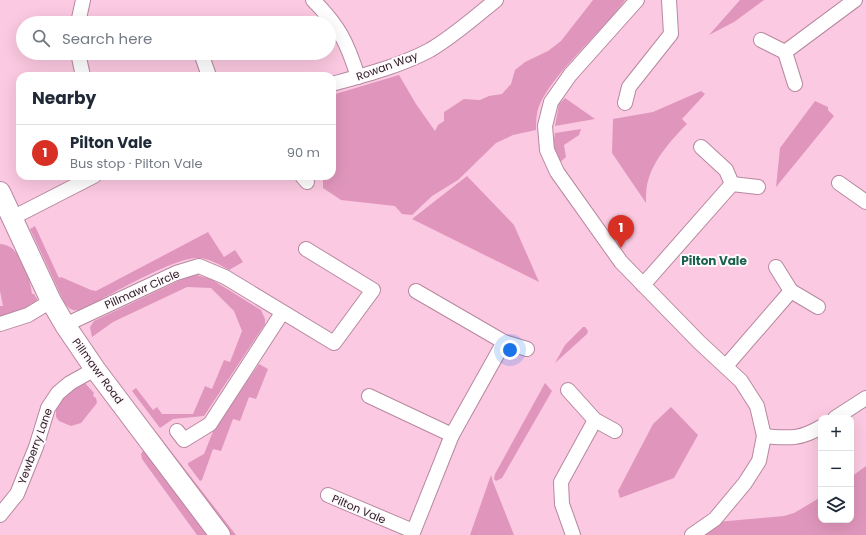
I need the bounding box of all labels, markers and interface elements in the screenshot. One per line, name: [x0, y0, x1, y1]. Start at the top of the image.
search box: [16, 16, 336, 60]
icon: search: [30, 27, 52, 49]
text: Search here: [62, 28, 152, 49]
street label: Rowan Way: [354, 47, 421, 85]
text: Nearby: [32, 86, 96, 110]
text: Pilton Vale: [70, 132, 152, 153]
text: 1: [43, 143, 47, 162]
text: 90 m: [287, 143, 320, 162]
text: Bus stop · Pilton Vale: [70, 154, 202, 173]
pin: 1: [608, 215, 634, 248]
district label: Pilton Vale: [681, 252, 747, 269]
street label: Pillmawr Circle: [102, 265, 182, 313]
street label: Pillmawr Road: [69, 335, 127, 407]
your location: [500, 340, 520, 360]
street label: Yewberry Lane: [14, 406, 56, 486]
map controls: [818, 415, 854, 523]
button: +: [818, 415, 854, 451]
button: −: [818, 451, 854, 487]
button: layers: [818, 487, 854, 523]
street label: Pilton Vale: [330, 490, 389, 528]

